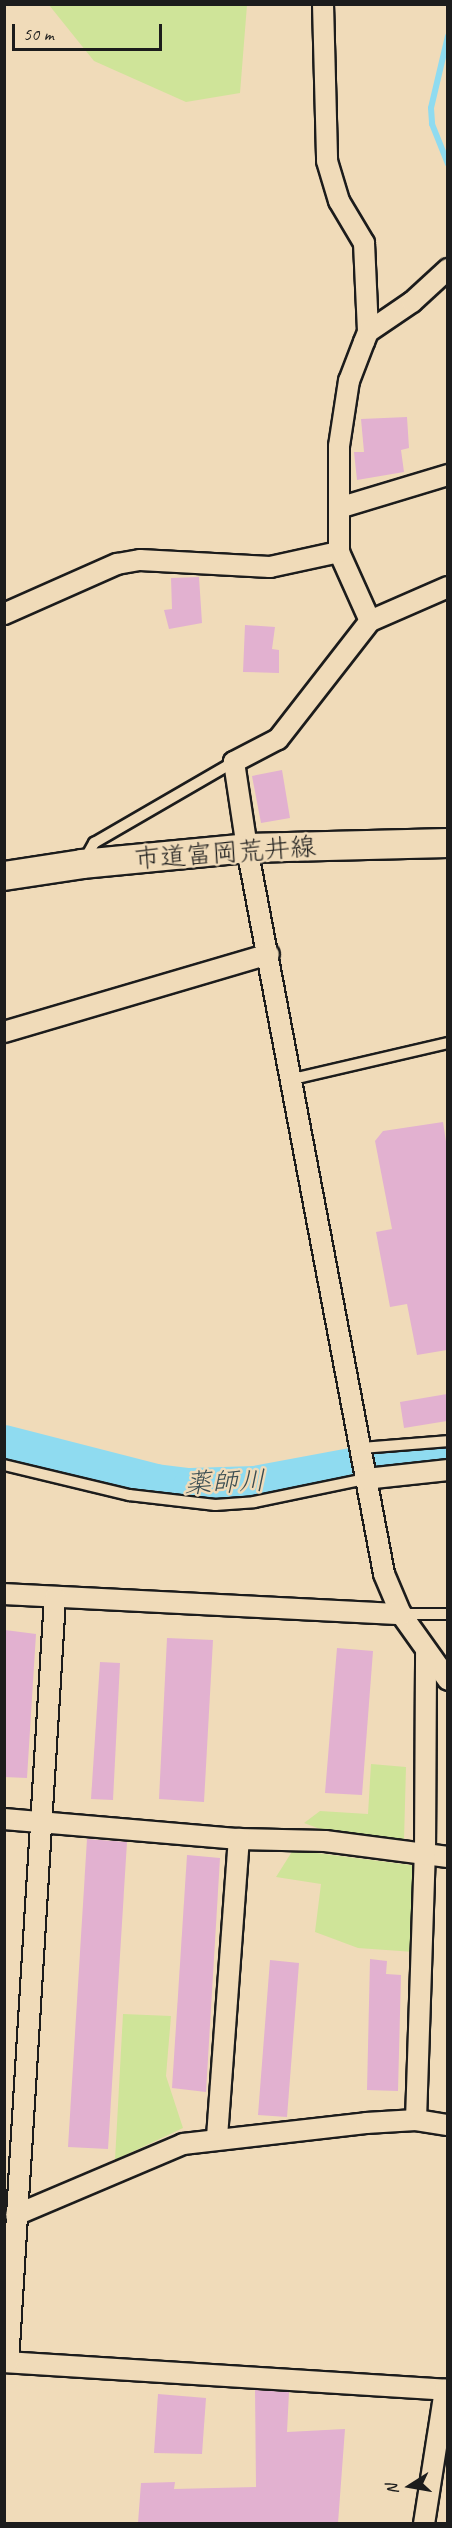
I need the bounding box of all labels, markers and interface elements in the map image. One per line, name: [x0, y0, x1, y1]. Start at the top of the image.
scale bar: [15, 12, 165, 50]
text: 50 m: [23, 23, 54, 45]
street label: 市道富岡荒井線: [133, 831, 317, 875]
water label: 薬師川: [184, 1464, 266, 1500]
north arrow: [380, 2456, 440, 2516]
text: N: [382, 2483, 403, 2496]

